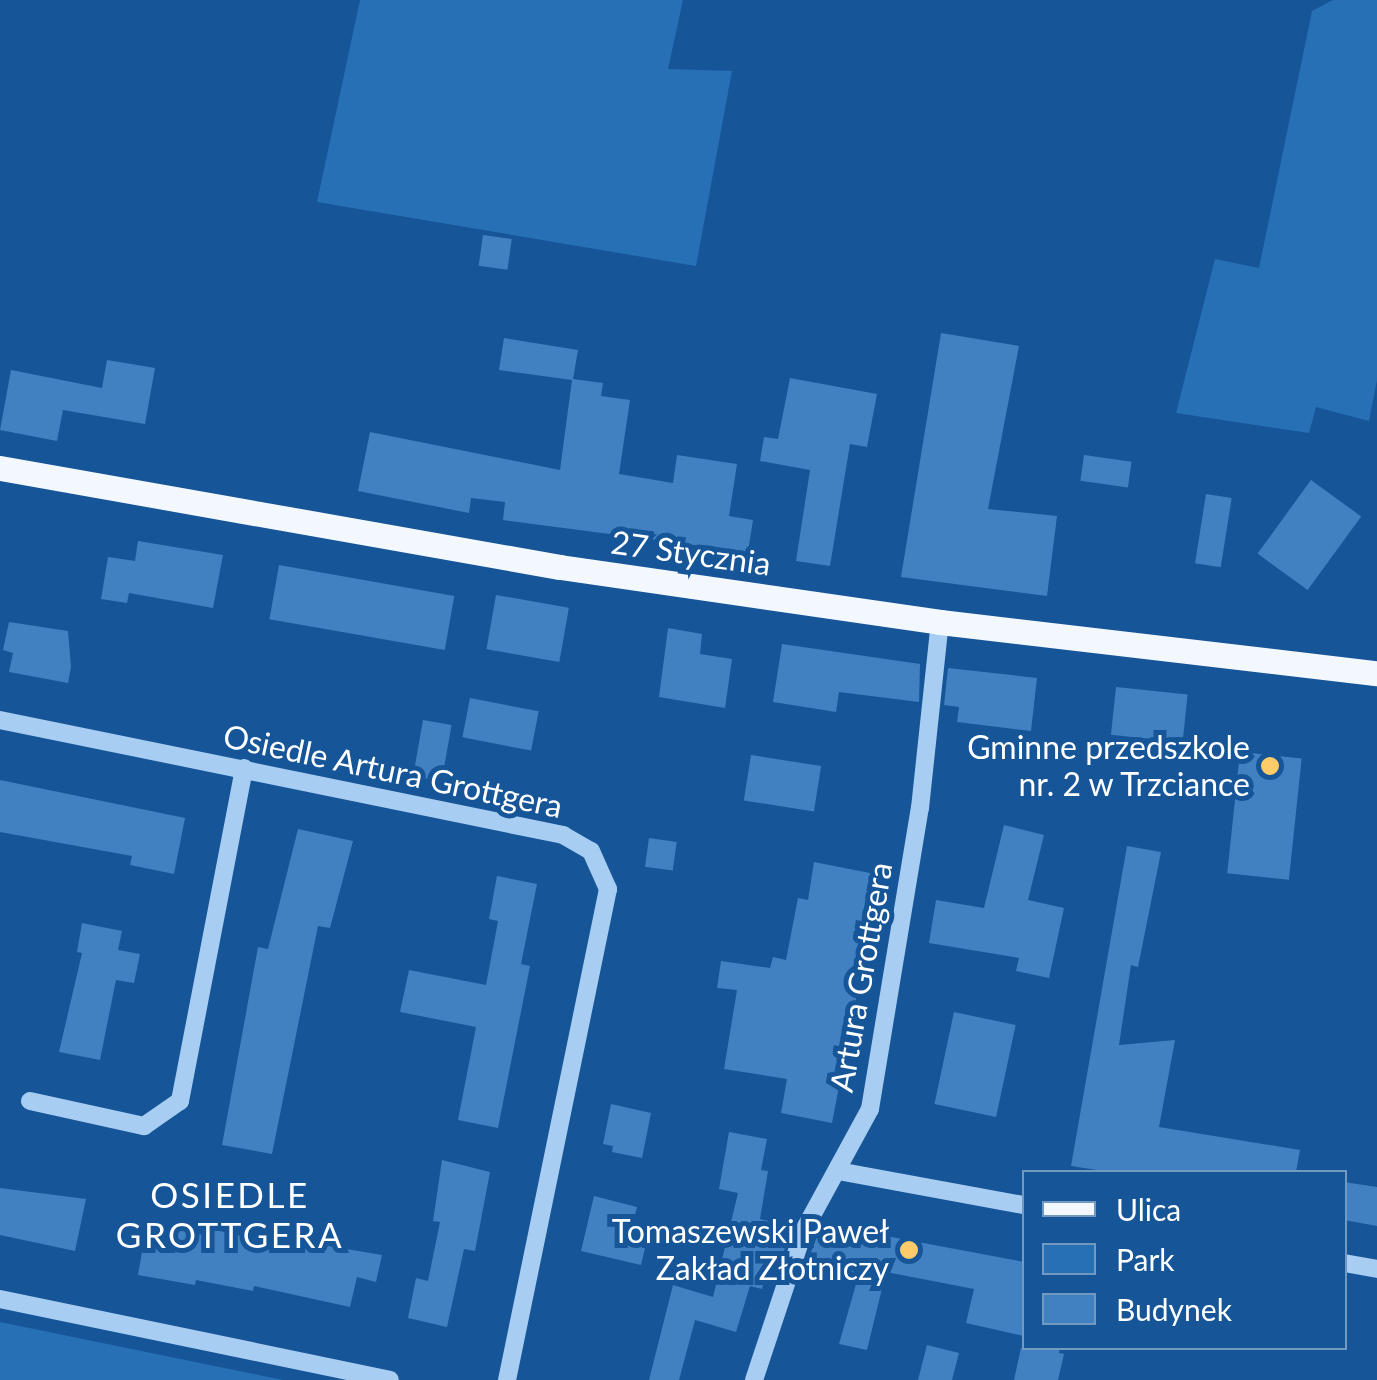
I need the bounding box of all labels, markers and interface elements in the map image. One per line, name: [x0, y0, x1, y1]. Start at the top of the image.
street label: 27 Stycznia: [609, 523, 773, 583]
street label: Osiedle Artura Grottgera: [219, 716, 567, 826]
place label: Gminne przedszkole nr. 2 w Trzciance: [967, 729, 1250, 804]
marker: Gminne przedszkole nr. 2 w Trzciance: [1259, 755, 1281, 777]
street label: Artura Grottgera: [822, 859, 900, 1095]
legend: [1022, 1170, 1347, 1350]
district label: OSIEDLE GROTTGERA: [116, 1173, 344, 1255]
text: Ulica: [1116, 1191, 1181, 1227]
place label: Tomaszewski Paweł Zakład Złotniczy: [612, 1213, 889, 1288]
marker: Tomaszewski Paweł Zakład Złotniczy: [898, 1239, 920, 1261]
text: Park: [1116, 1241, 1175, 1277]
text: Budynek: [1116, 1291, 1232, 1327]

